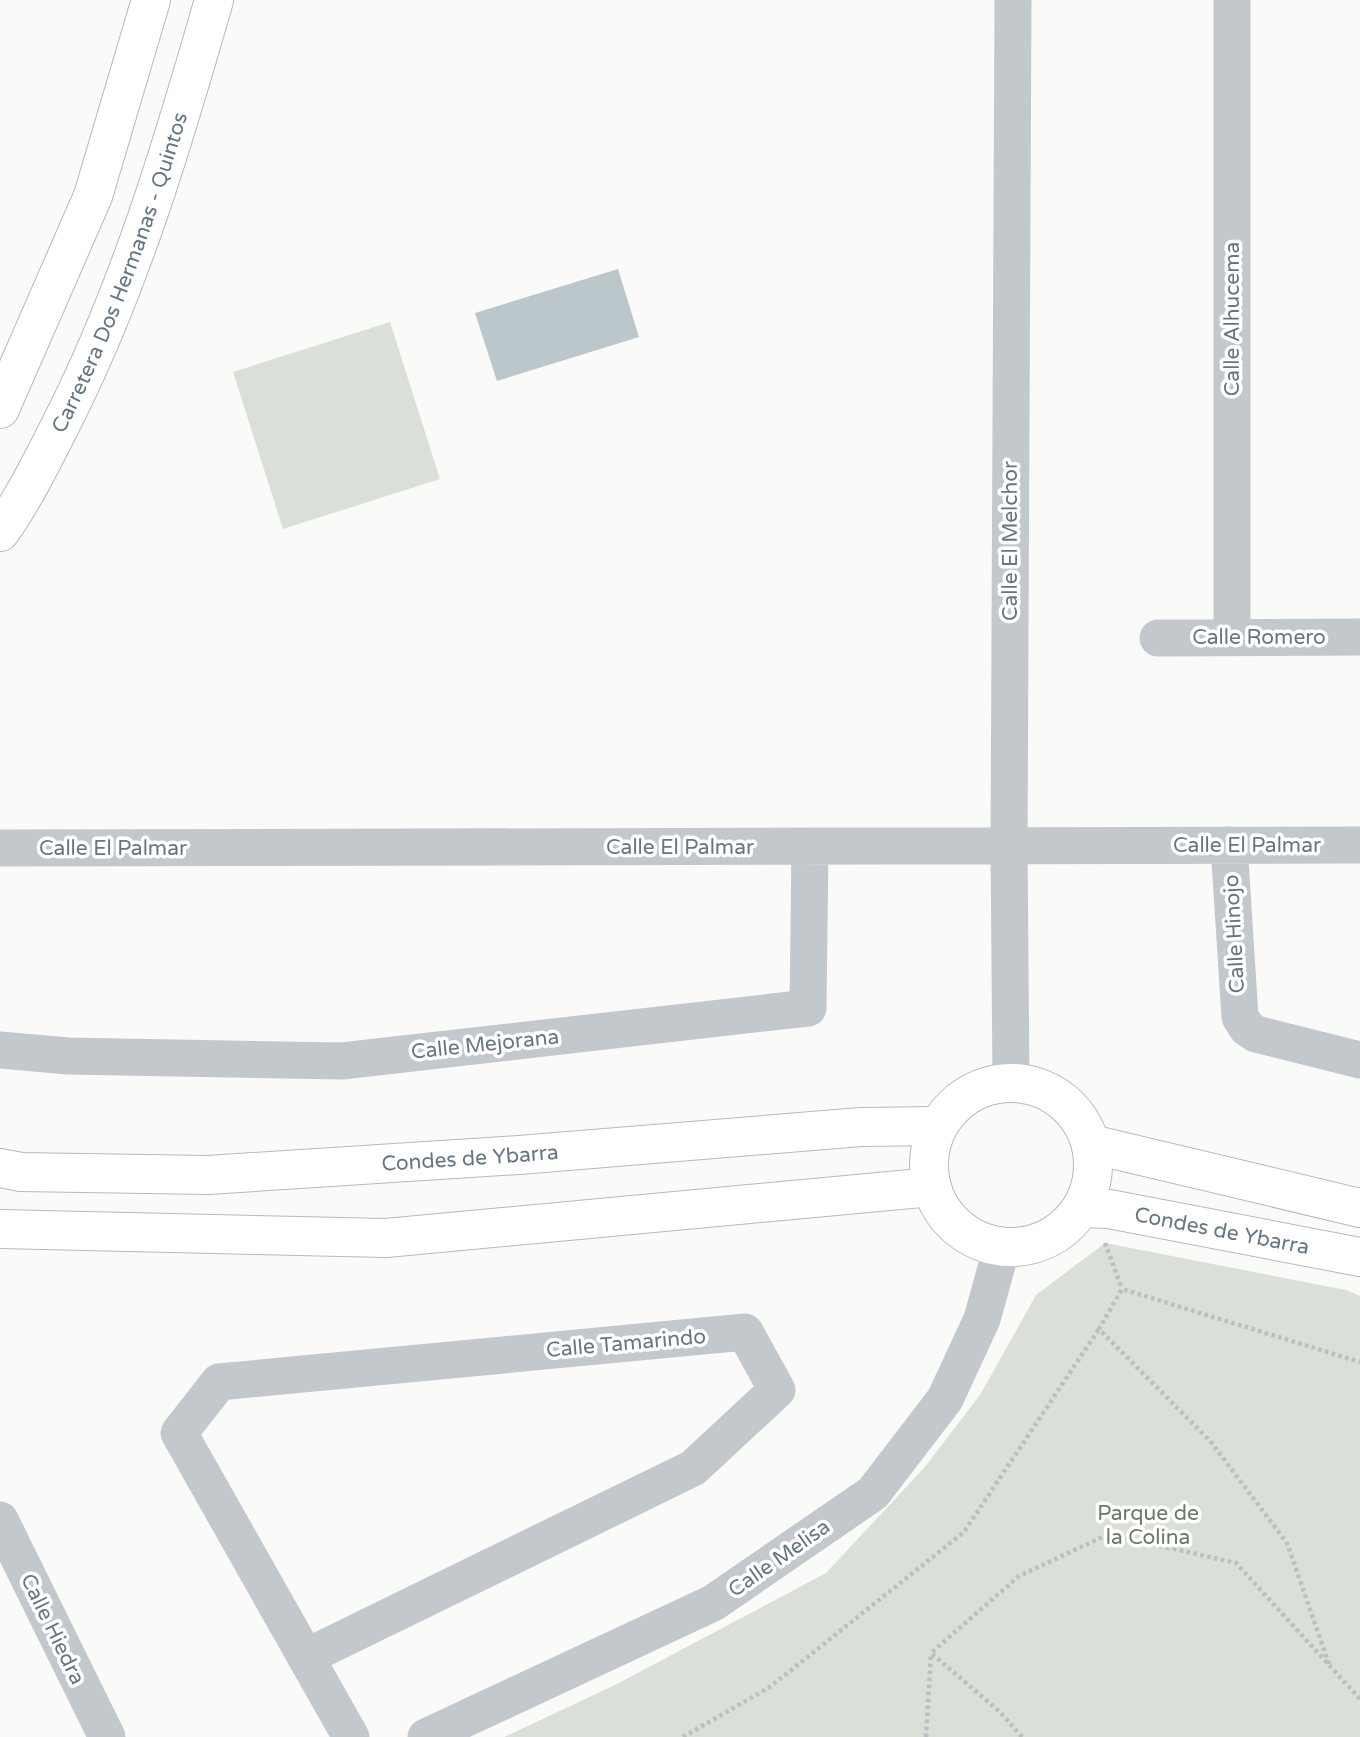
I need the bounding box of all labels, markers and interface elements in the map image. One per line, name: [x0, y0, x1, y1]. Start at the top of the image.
street label: Carretera Dos Hermanas - Quintos: [47, 109, 193, 437]
street label: Calle Alhucema: [1220, 242, 1245, 396]
street label: Calle El Melchor: [998, 461, 1023, 621]
street label: Calle Romero: [1192, 625, 1326, 650]
street label: Calle El Palmar: [1173, 833, 1321, 858]
street label: Calle El Palmar: [606, 835, 754, 860]
street label: Calle El Palmar: [39, 836, 187, 861]
street label: Calle Hinojo: [1219, 874, 1250, 994]
street label: Calle Mejorana: [410, 1024, 560, 1065]
street label: Condes de Ybarra: [381, 1140, 560, 1177]
street label: Condes de Ybarra: [1132, 1202, 1311, 1260]
street label: Calle Tamarindo: [545, 1324, 707, 1363]
park label: Parque de la Colina: [1097, 1501, 1199, 1550]
street label: Calle Melisa: [724, 1514, 835, 1603]
street label: Calle Hiedra: [15, 1570, 90, 1689]

